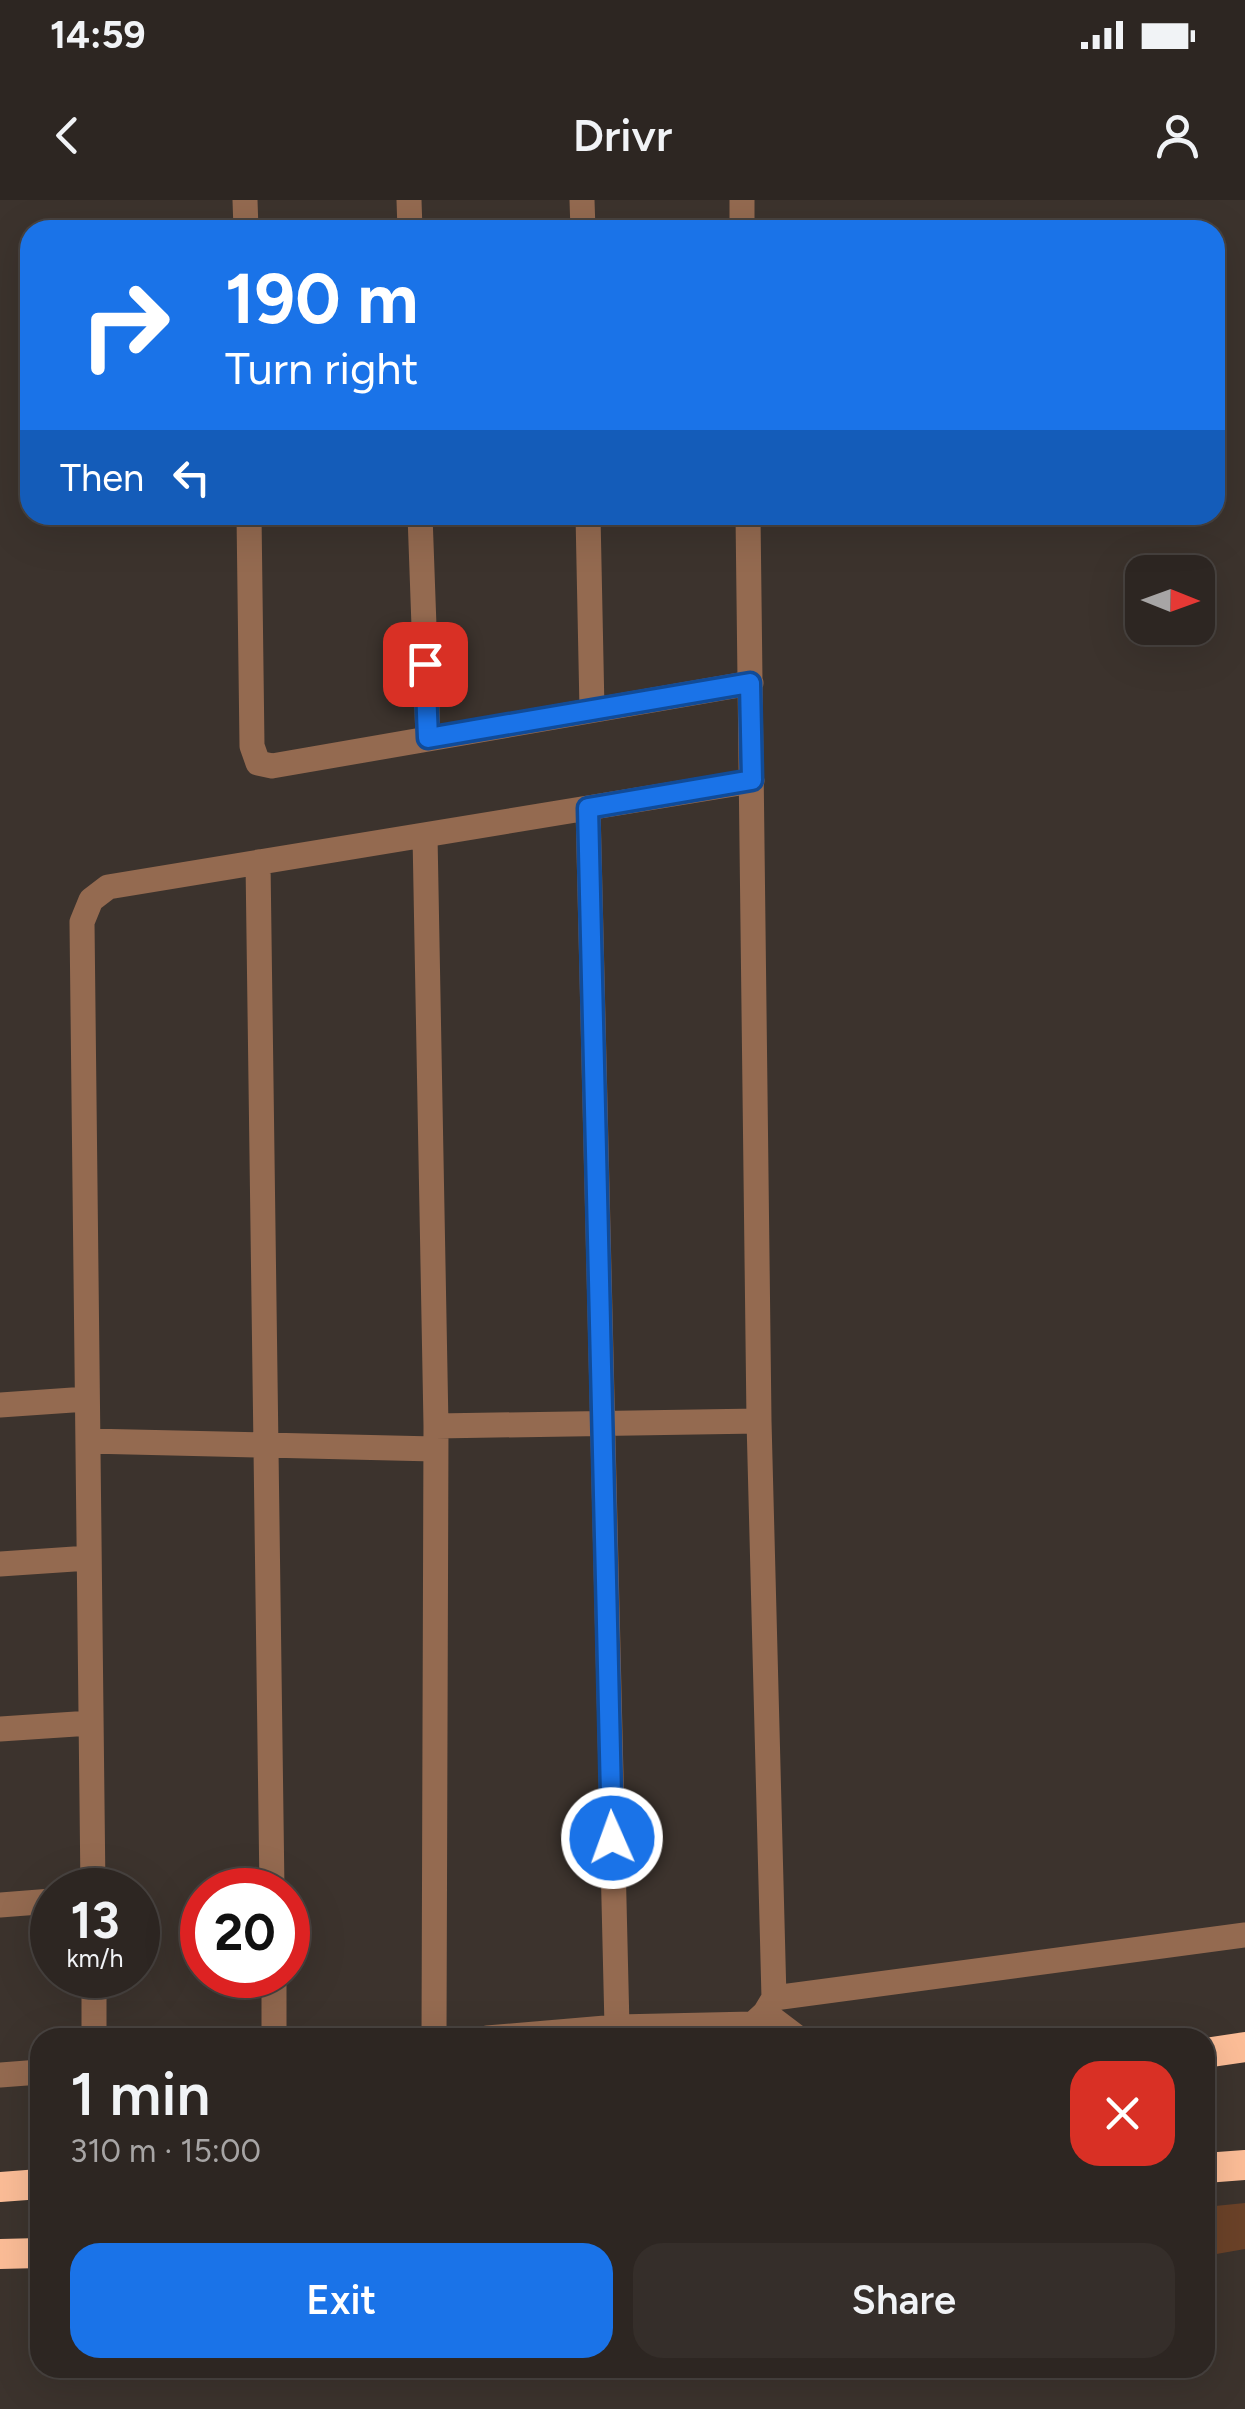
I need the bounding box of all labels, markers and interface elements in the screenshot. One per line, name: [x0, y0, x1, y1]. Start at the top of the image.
text: 14:59: [50, 12, 146, 58]
icon: back: [40, 108, 95, 163]
text: Drivr: [573, 108, 672, 162]
icon: person: [1150, 108, 1205, 163]
text: 190 m: [225, 256, 418, 341]
icon: right: [60, 260, 190, 390]
text: Turn right: [225, 341, 418, 395]
icon: left: [164, 450, 219, 505]
text: Then: [60, 455, 144, 501]
north arrow: [1125, 555, 1215, 645]
map controls: [1125, 555, 1215, 645]
pin: [383, 622, 468, 707]
icon: arrive: [398, 637, 453, 692]
position arrow: [560, 1786, 664, 1890]
speed limit sign: 20: [180, 1868, 310, 1998]
text: 13: [71, 1890, 119, 1951]
text: km/h: [66, 1943, 124, 1973]
text: 1 min: [70, 2058, 210, 2130]
button: close: [1070, 2061, 1175, 2166]
text: 310 m · 15:00: [70, 2132, 261, 2170]
button: Exit: [70, 2243, 613, 2358]
button: Share: [633, 2243, 1175, 2358]

